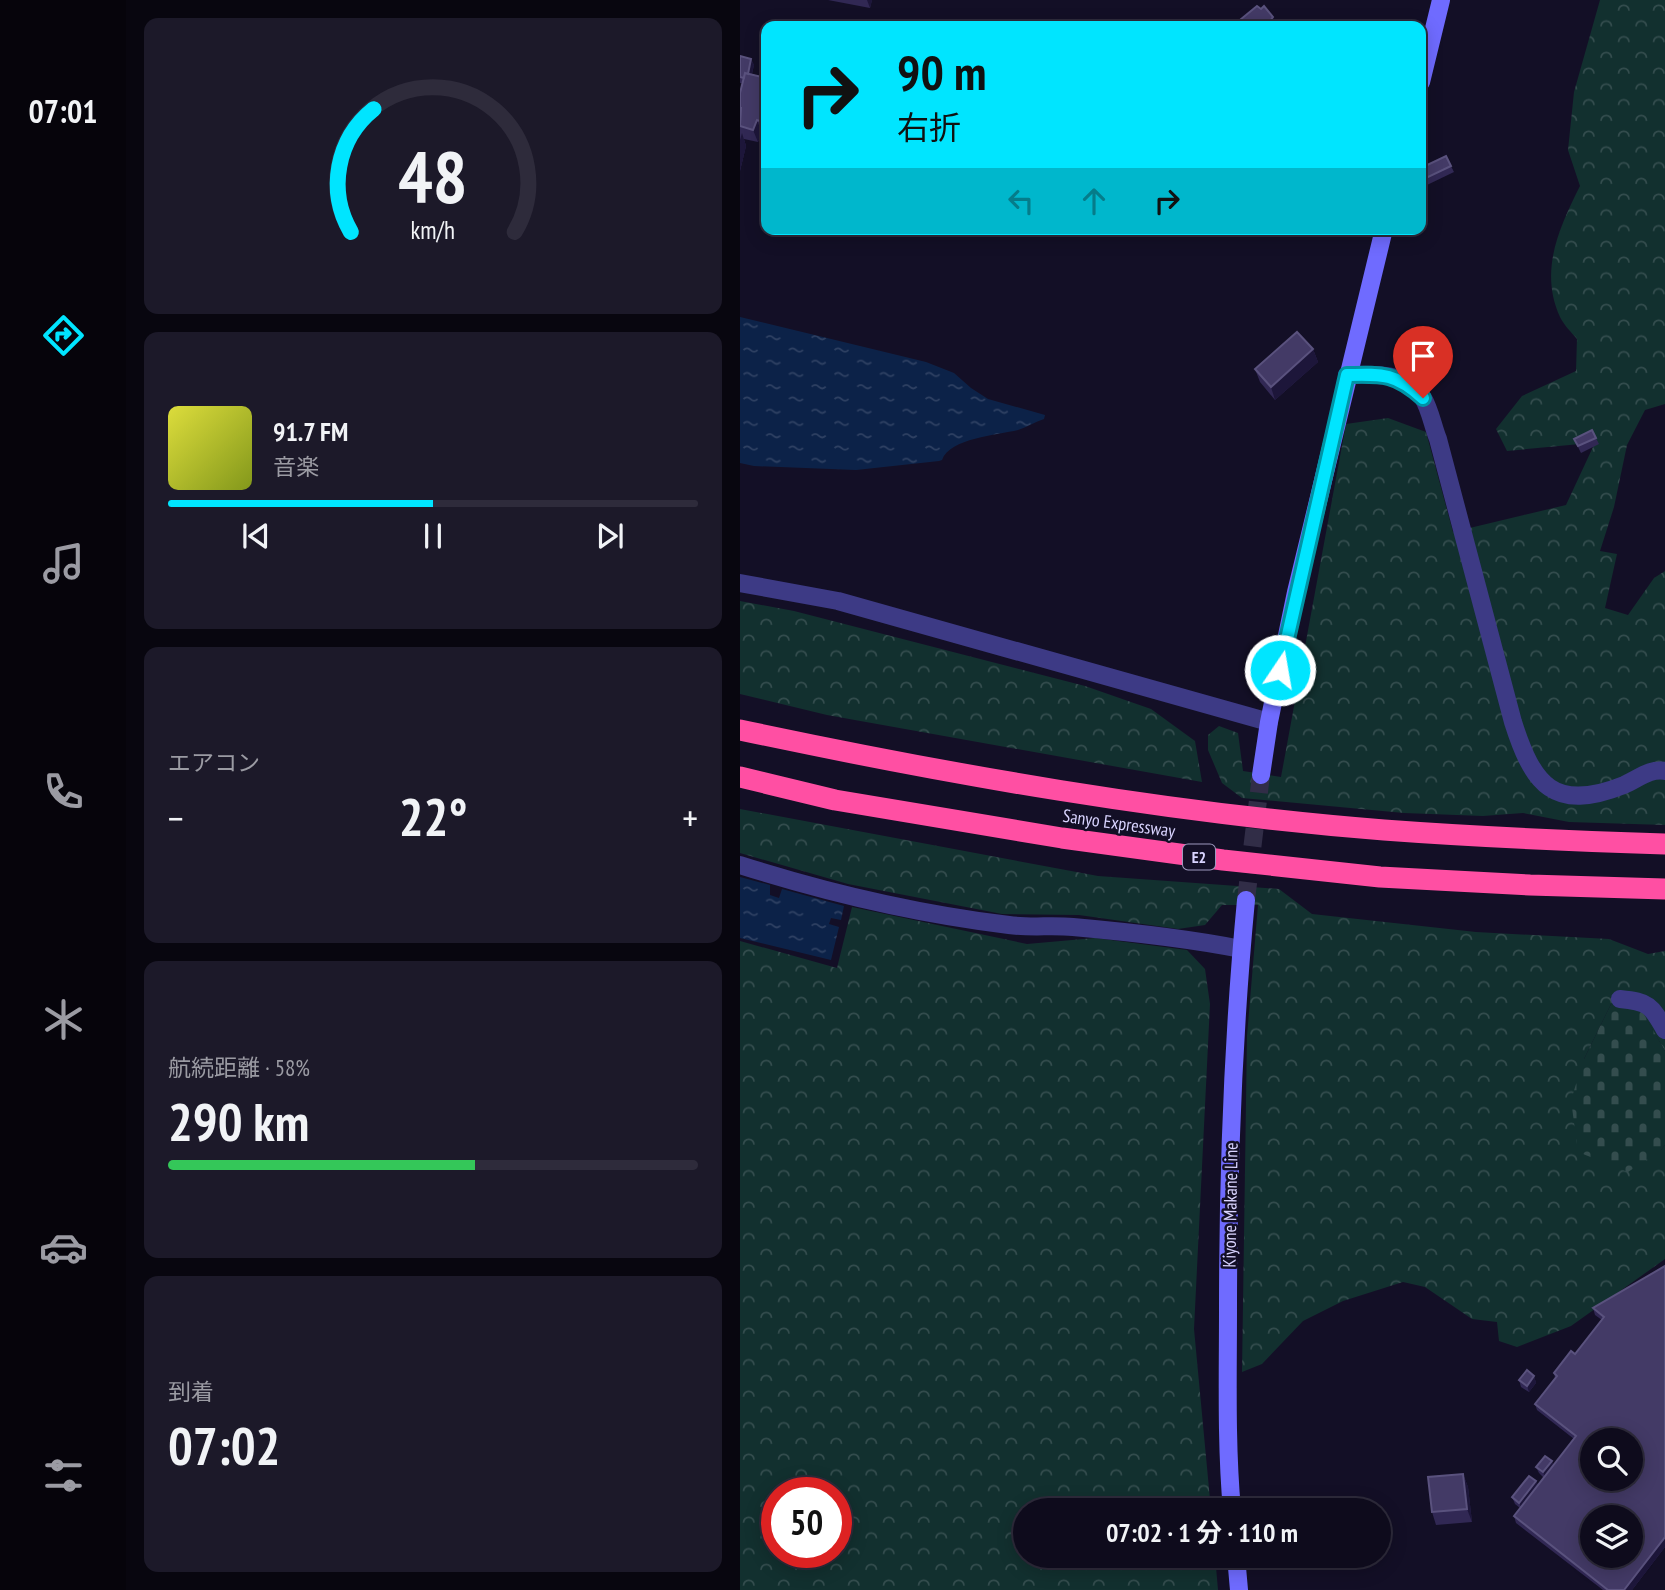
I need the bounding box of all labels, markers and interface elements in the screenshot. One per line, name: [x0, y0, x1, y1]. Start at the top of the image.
text: 90 m: [897, 40, 986, 104]
icon: right: [782, 49, 873, 140]
text: 07:01: [28, 90, 98, 132]
text: 右折: [897, 106, 961, 148]
text: 48: [398, 129, 468, 223]
icon: left: [1002, 182, 1040, 220]
icon: ahead: [1075, 182, 1113, 220]
icon: right: [1148, 182, 1186, 220]
text: km/h: [411, 214, 455, 246]
icon: directions: [39, 311, 88, 360]
pin: [1393, 326, 1453, 398]
icon: arrive: [1404, 337, 1442, 375]
text: 91.7 FM: [273, 415, 348, 448]
text: 音楽: [273, 452, 319, 481]
icon: previous: [237, 517, 275, 555]
icon: pause: [414, 517, 452, 555]
icon: next: [591, 517, 629, 555]
icon: music: [39, 539, 88, 588]
position arrow: [1243, 633, 1317, 707]
text: エアコン: [168, 748, 260, 777]
icon: phone: [39, 767, 88, 816]
text: 22°: [399, 783, 467, 850]
text: −: [168, 793, 184, 842]
text: +: [682, 793, 698, 842]
street label: Sanyo Expressway: [1061, 804, 1177, 842]
road number: E2: [1183, 844, 1215, 870]
icon: climate: [39, 995, 88, 1044]
text: 航続距離 · 58%: [168, 1053, 310, 1082]
text: 290 km: [168, 1088, 309, 1155]
street label: Kiyone Makane Line: [1217, 1142, 1243, 1268]
icon: car: [39, 1223, 88, 1272]
text: 到着: [168, 1377, 214, 1406]
text: 07:02: [168, 1412, 280, 1479]
map controls: [1580, 1428, 1643, 1568]
button: search: [1580, 1428, 1643, 1491]
icon: filters: [39, 1451, 88, 1500]
speed limit sign: 50: [761, 1477, 852, 1568]
button: layers: [1580, 1505, 1643, 1568]
text: 07:02 · 1 分 · 110 m: [1106, 1516, 1298, 1549]

